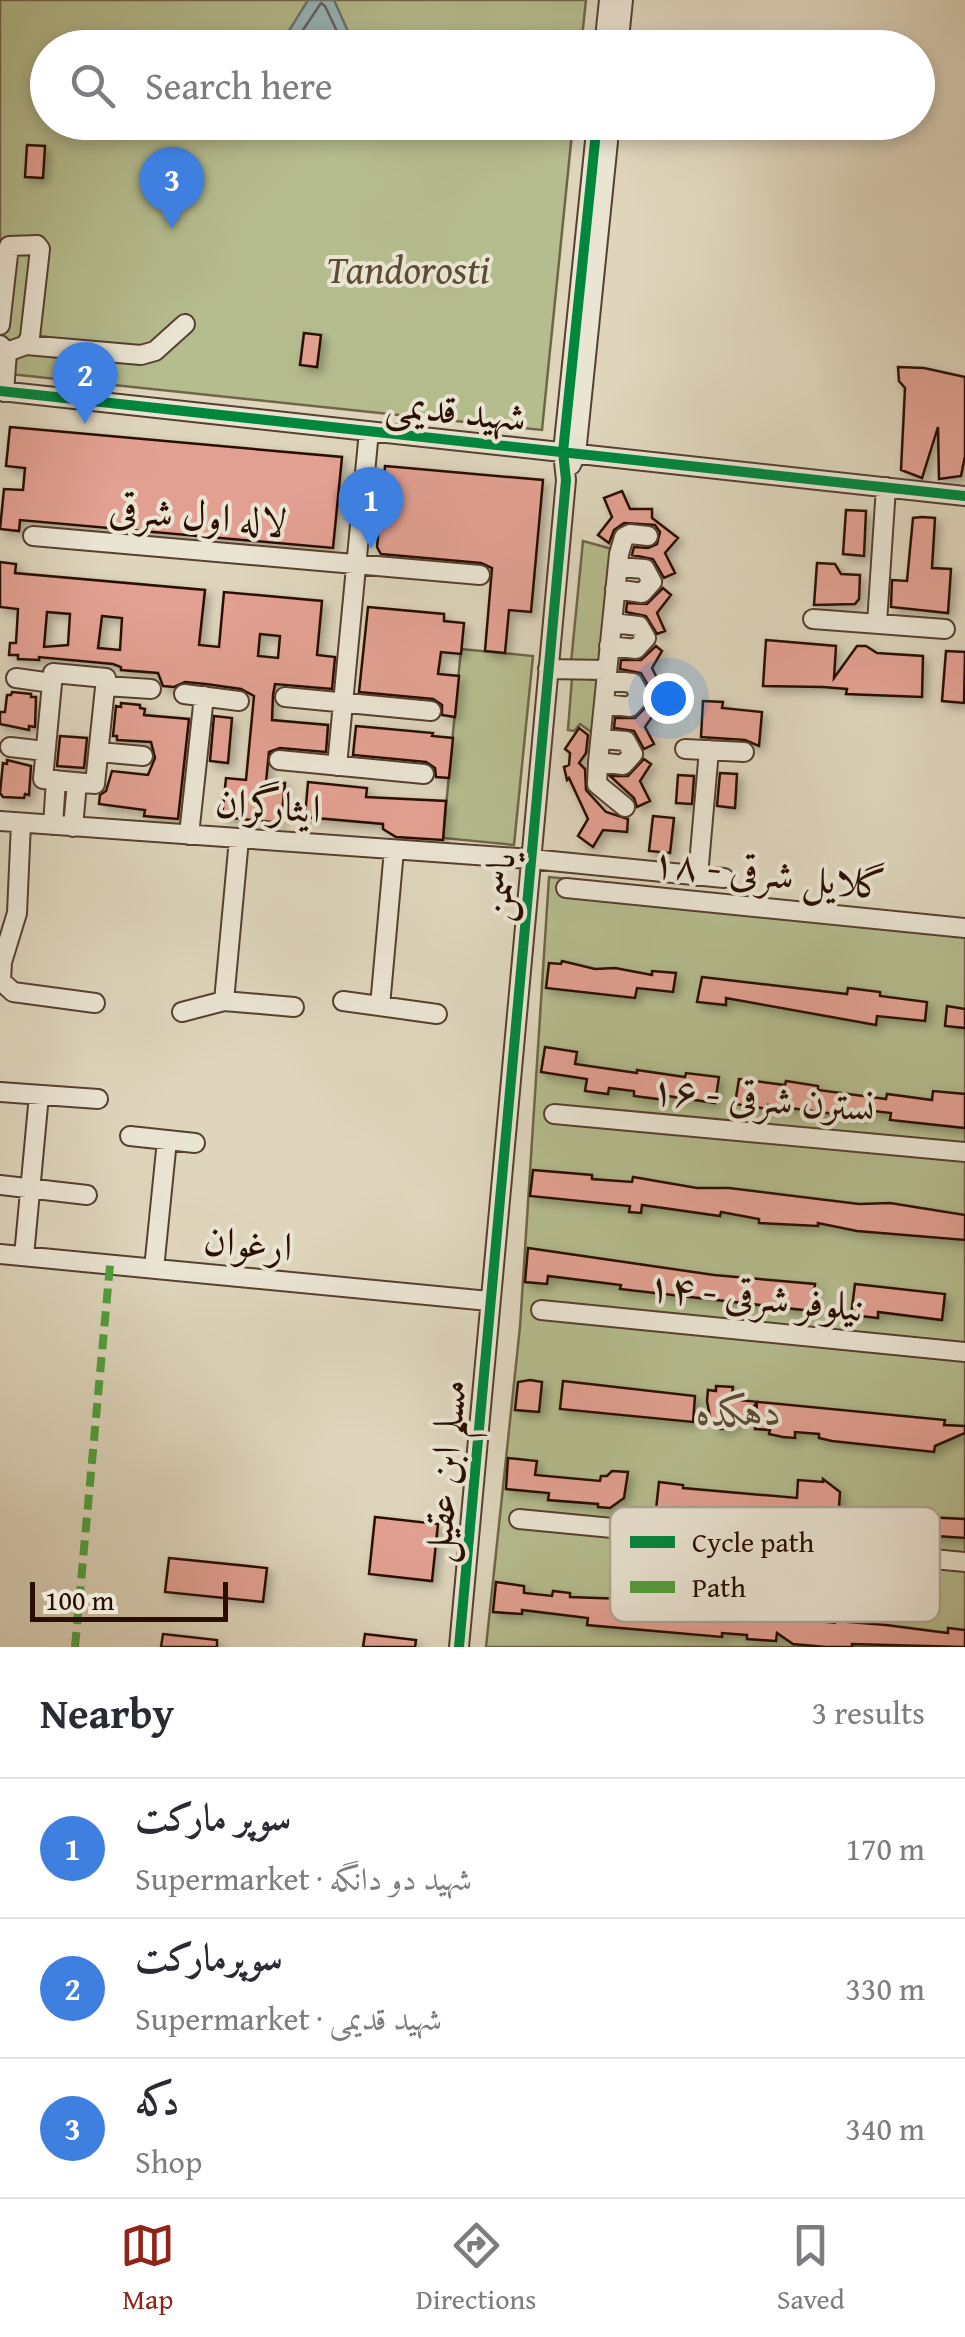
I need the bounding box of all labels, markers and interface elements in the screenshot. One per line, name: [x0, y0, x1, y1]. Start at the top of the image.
search box: [30, 30, 935, 140]
text: Search here: [145, 57, 333, 113]
icon: search: [65, 58, 120, 113]
pin: 3: [140, 146, 204, 229]
park label: Tandorosti: [326, 239, 490, 298]
pin: 2: [52, 342, 118, 424]
street label: شهید قدیمی: [383, 373, 529, 446]
pin: 1: [338, 466, 404, 549]
street label: لاله اول شرقی: [107, 477, 289, 552]
your location: [643, 673, 694, 724]
street label: ایثارگران: [213, 771, 323, 838]
street label: گلایل شرقی - ۱۸: [649, 831, 889, 914]
street label: یاسمن: [465, 847, 530, 924]
street label: نسترن شرقی - ۱۶: [649, 1058, 878, 1137]
street label: ارغوان: [201, 1209, 295, 1276]
street label: نیلوفر شرقی - ۱۴: [645, 1255, 867, 1336]
street label: مسلم ابن عقیل: [406, 1377, 493, 1566]
park label: دهکده: [696, 1381, 782, 1440]
legend: [610, 1507, 940, 1622]
text: Cycle path: [692, 1521, 815, 1562]
text: Path: [692, 1566, 746, 1607]
scale bar: [30, 1577, 228, 1622]
text: 100 m: [45, 1579, 114, 1620]
text: Nearby: [40, 1682, 174, 1743]
text: 3 results: [812, 1689, 925, 1736]
text: سوپر مارکت: [135, 1788, 291, 1844]
text: 1: [64, 1825, 81, 1872]
text: 170 m: [846, 1825, 925, 1872]
text: Supermarket · شهید دو دانگه: [135, 1855, 472, 1902]
text: سوپرمارکت: [135, 1928, 283, 1984]
text: 2: [64, 1965, 81, 2012]
text: 330 m: [846, 1965, 925, 2012]
text: Supermarket · شهید قدیمی: [135, 1995, 442, 2042]
text: دکه: [135, 2072, 179, 2128]
text: 3: [64, 2105, 81, 2152]
text: 340 m: [846, 2105, 925, 2152]
text: Shop: [135, 2138, 202, 2185]
tab: Map: [120, 2218, 175, 2319]
tab: Directions: [416, 2218, 536, 2319]
tab: Saved: [777, 2218, 845, 2319]

